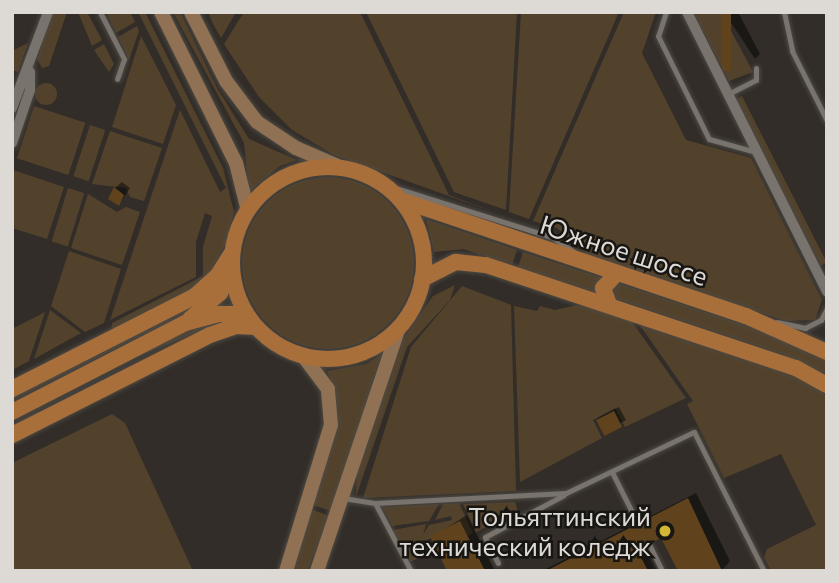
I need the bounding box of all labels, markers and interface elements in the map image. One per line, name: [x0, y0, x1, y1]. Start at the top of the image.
street label: Южное шоссе: [536, 208, 712, 292]
place label: Тольяттинский технический коледж: [399, 500, 651, 562]
marker: Тольяттинский технический коледж: [657, 523, 673, 539]

